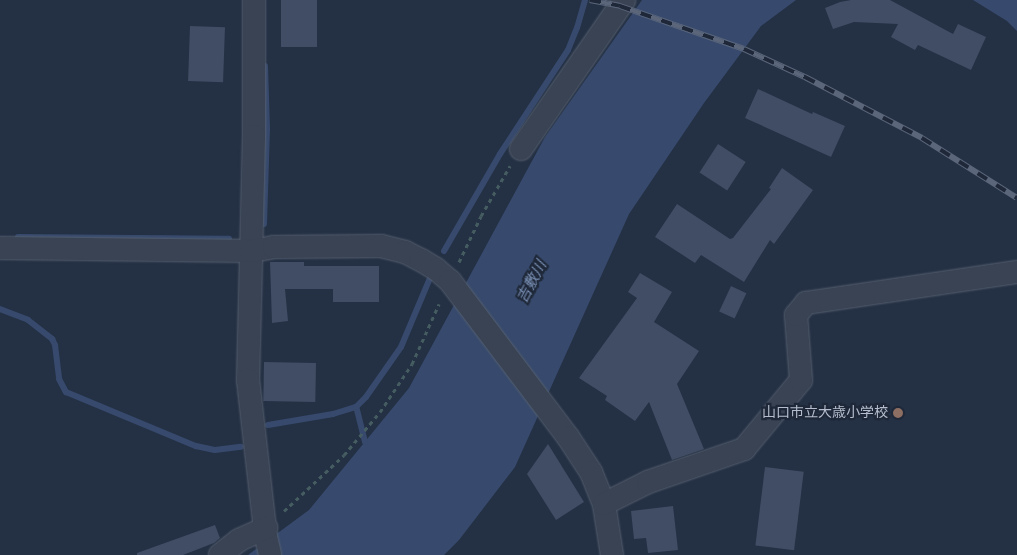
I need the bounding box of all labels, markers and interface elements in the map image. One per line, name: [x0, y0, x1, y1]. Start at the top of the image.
water label: 吉敷川: [513, 258, 551, 306]
place label: 山口市立大歳小学校: [762, 405, 888, 421]
marker: 山口市立大歳小学校: [892, 407, 904, 419]

